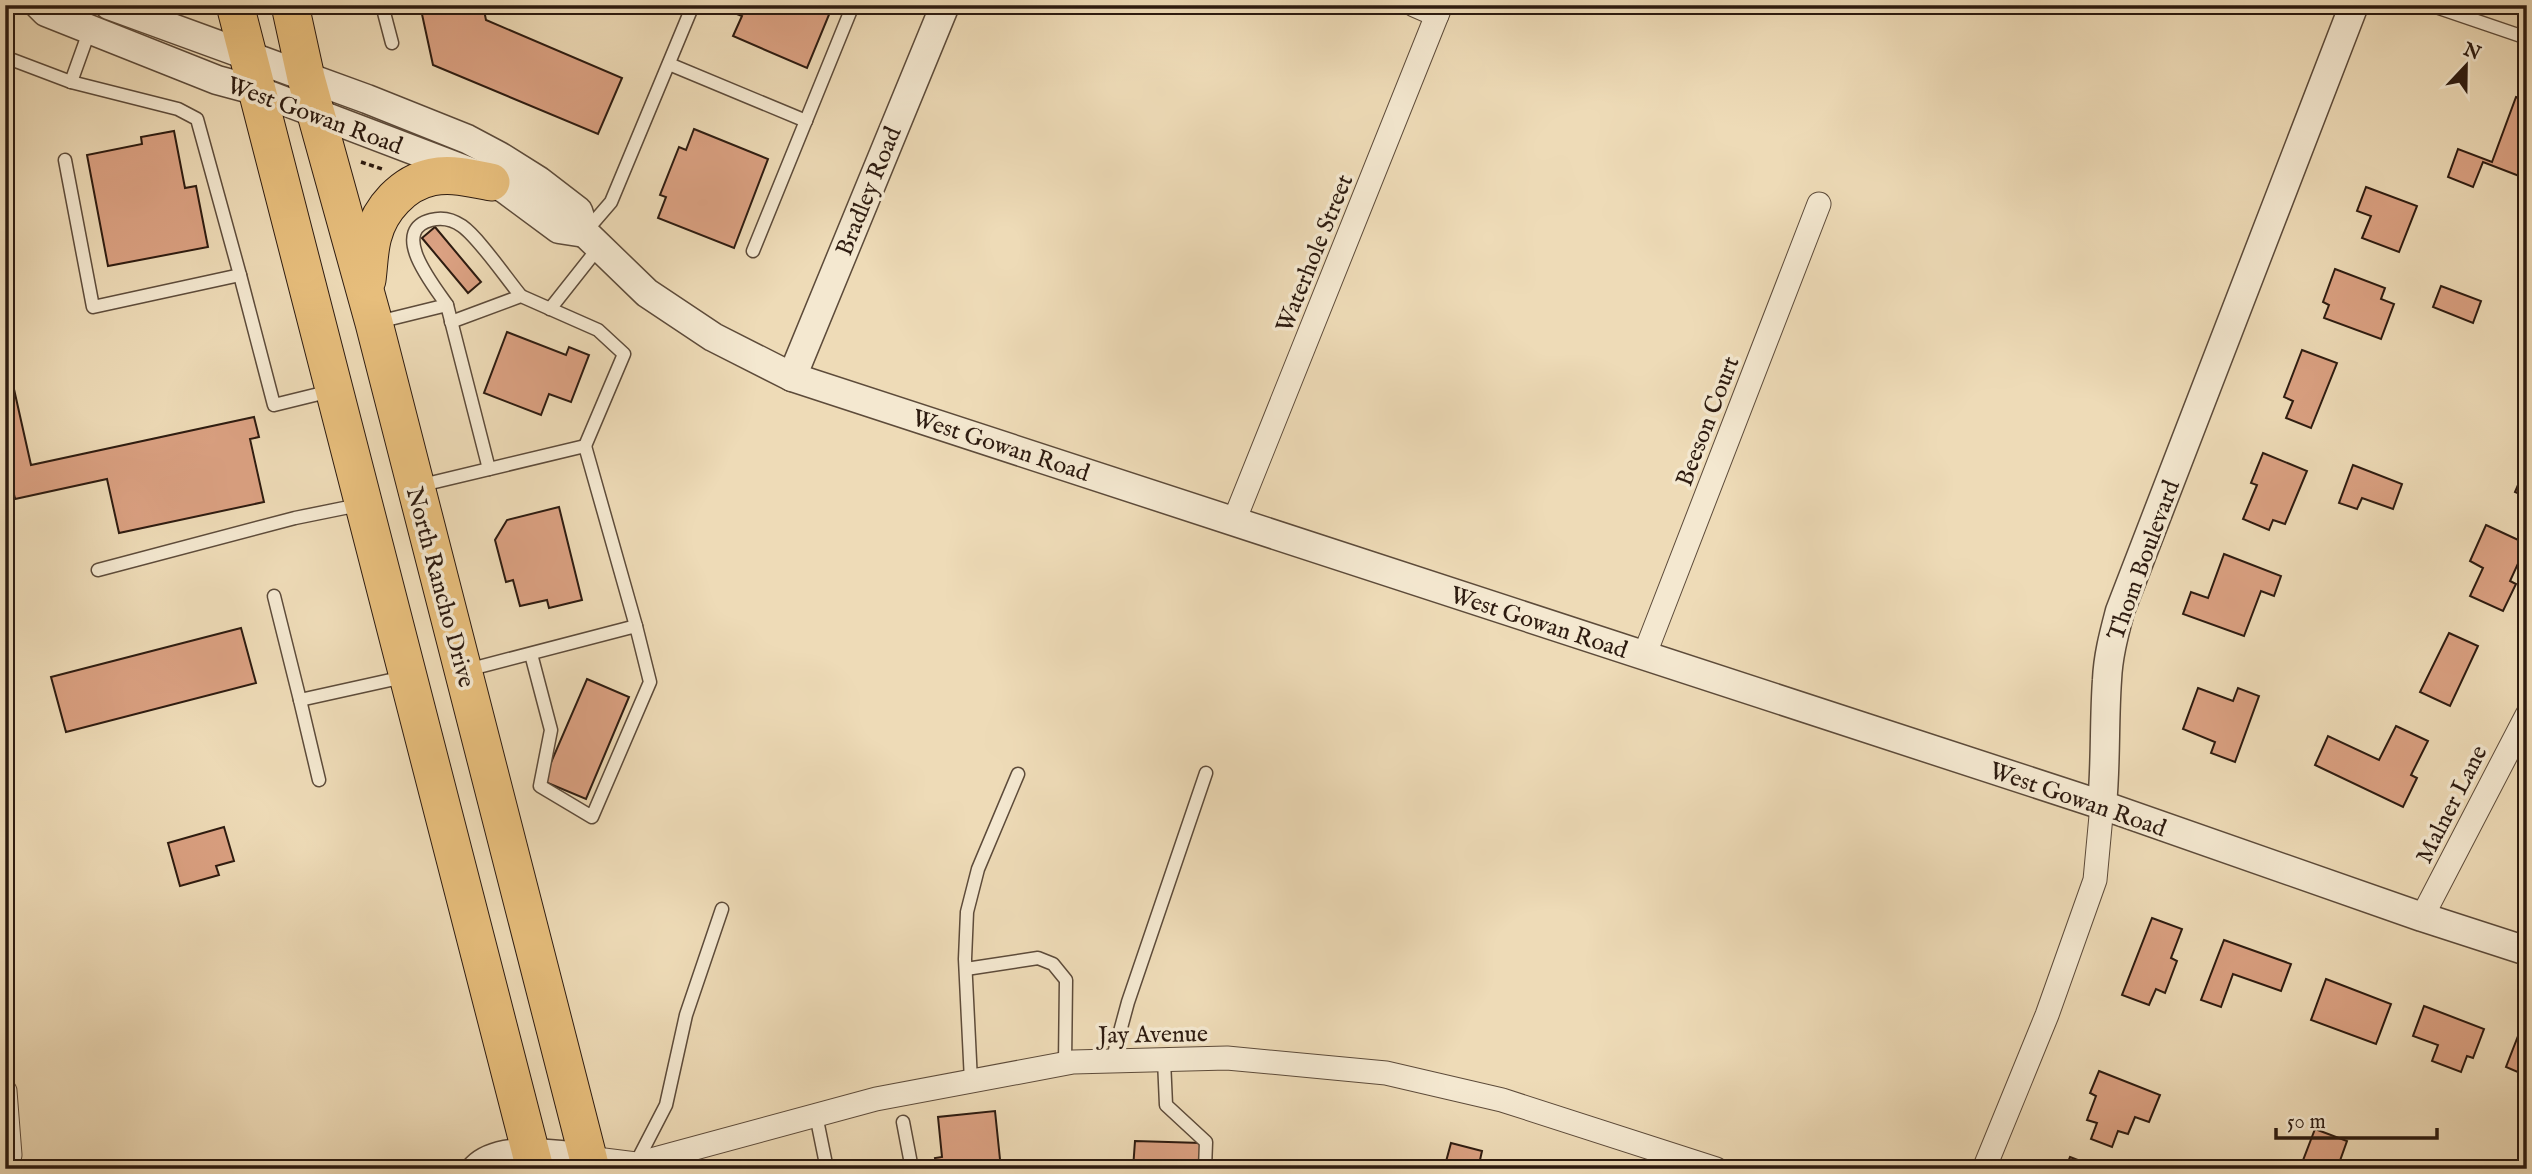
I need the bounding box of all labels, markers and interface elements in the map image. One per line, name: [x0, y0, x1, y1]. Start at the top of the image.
north arrow: [2430, 32, 2500, 102]
text: N: [2459, 38, 2484, 67]
street label: West Gowan Road: [222, 70, 407, 163]
street label: Bradley Road: [829, 122, 909, 261]
street label: Waterhole Street: [1270, 170, 1361, 337]
street label: Beeson Court: [1669, 352, 1747, 491]
street label: West Gowan Road: [908, 403, 1093, 490]
street label: Thom Boulevard: [2101, 476, 2188, 645]
street label: North Rancho Drive: [398, 484, 481, 691]
street label: West Gowan Road: [1446, 580, 1631, 667]
street label: Malner Lane: [2409, 740, 2495, 869]
street label: West Gowan Road: [1985, 756, 2170, 845]
street label: Jay Avenue: [1095, 1019, 1208, 1052]
scale bar: [2276, 1097, 2438, 1141]
text: 50 m: [2287, 1109, 2326, 1136]

